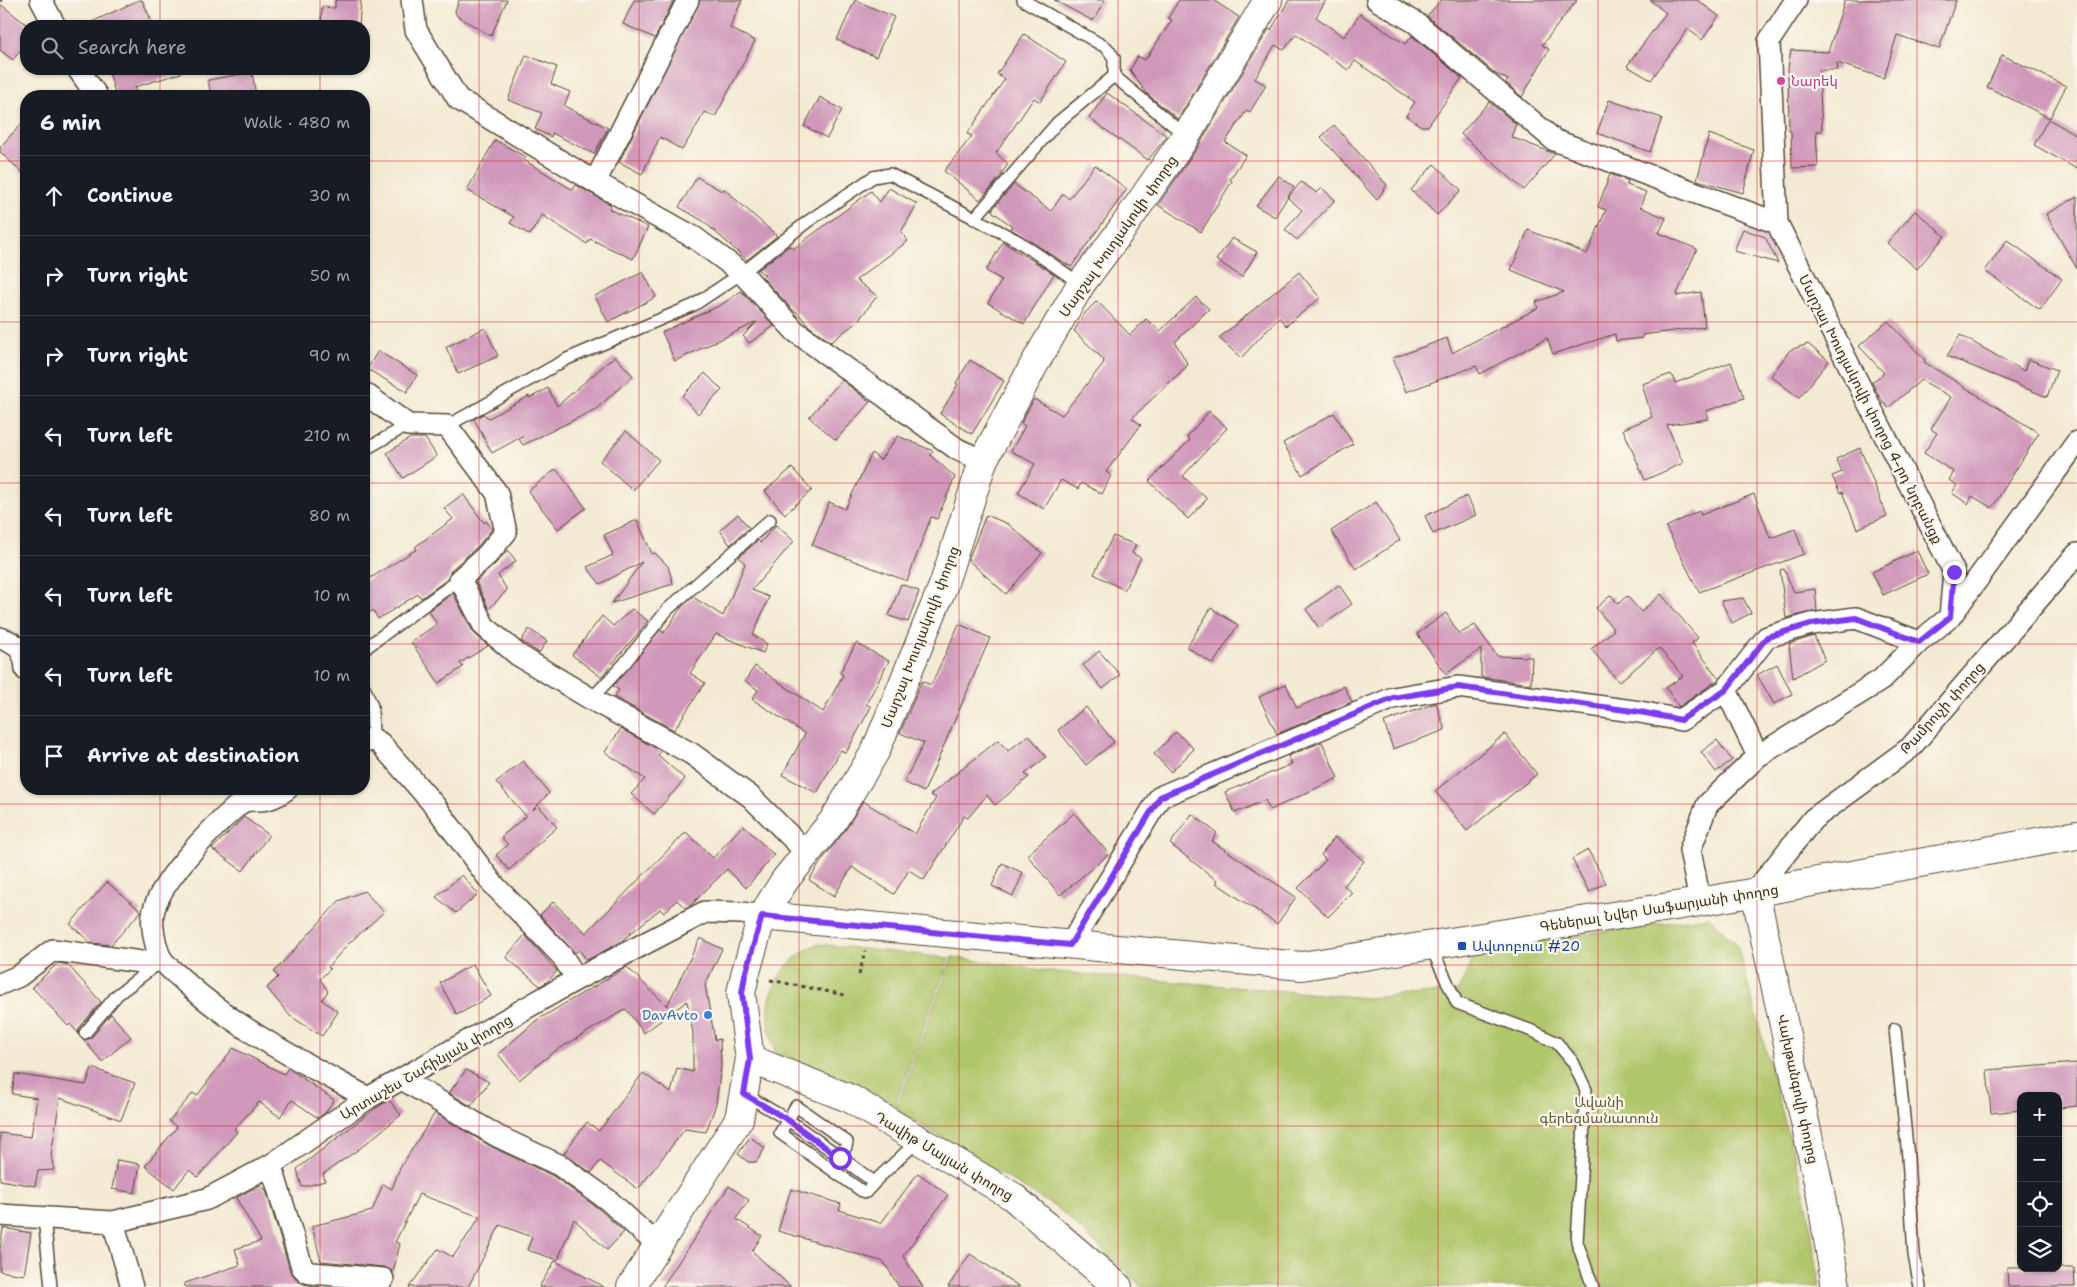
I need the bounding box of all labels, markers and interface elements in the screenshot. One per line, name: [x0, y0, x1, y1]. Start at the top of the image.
search box: [20, 20, 370, 75]
icon: search: [38, 34, 66, 62]
text: Search here: [78, 35, 187, 60]
place label: Նարեկ: [1791, 72, 1838, 90]
marker: Նարեկ: [1775, 75, 1787, 87]
text: 6 min: [40, 109, 101, 137]
text: Walk · 480 m: [244, 112, 350, 133]
street label: Մարշալ Խուդյակովի փողոց: [1055, 152, 1181, 320]
icon: ahead: [40, 182, 68, 210]
text: Continue: [87, 183, 173, 208]
text: 30 m: [309, 185, 350, 206]
icon: right: [40, 262, 68, 290]
text: Turn right: [87, 263, 188, 288]
text: 50 m: [310, 265, 350, 286]
street label: Մարշալ Խուդյակովի փողոց 4-րդ նրբանցք: [1795, 271, 1947, 547]
icon: right: [40, 342, 68, 370]
text: Turn right: [87, 343, 188, 368]
text: 90 m: [309, 345, 350, 366]
icon: left: [40, 422, 68, 450]
text: Turn left: [87, 423, 173, 448]
text: 210 m: [303, 425, 350, 446]
icon: left: [40, 502, 68, 530]
text: Turn left: [87, 503, 173, 528]
text: 80 m: [309, 505, 350, 526]
street label: Մարշալ Խուդյակովի փողոց: [877, 543, 963, 731]
route end: [1943, 561, 1966, 584]
icon: left: [40, 582, 68, 610]
text: Turn left: [87, 583, 173, 608]
text: 10 m: [313, 585, 350, 606]
street label: Թամրուչի փողոց: [1896, 658, 1988, 758]
icon: left: [40, 662, 68, 690]
text: Turn left: [87, 663, 173, 688]
text: 10 m: [313, 665, 350, 686]
icon: arrive: [40, 742, 68, 770]
text: Arrive at destination: [87, 743, 299, 768]
street label: Գեներալ Նվեր Սաֆարյանի փողոց: [1538, 880, 1780, 936]
place label: Ավտոբուս #20: [1472, 937, 1580, 955]
marker: Ավտոբուս #20: [1456, 940, 1468, 952]
place label: DavAvto: [642, 1006, 698, 1024]
marker: DavAvto: [702, 1009, 714, 1021]
street label: Արտաշես Շահինյան փողոց: [337, 1010, 515, 1124]
street label: Վախթանգովի փողոց: [1773, 1012, 1823, 1166]
map controls: [2017, 1092, 2062, 1272]
button: +: [2017, 1092, 2062, 1137]
park label: Ավանի գերեզմանատուն: [1539, 1093, 1659, 1127]
street label: Դավիթ Մալյան փողոց: [871, 1107, 1017, 1205]
button: −: [2017, 1137, 2062, 1182]
route start: [829, 1147, 852, 1170]
button: locate: [2017, 1182, 2062, 1227]
button: layers: [2017, 1227, 2062, 1272]

